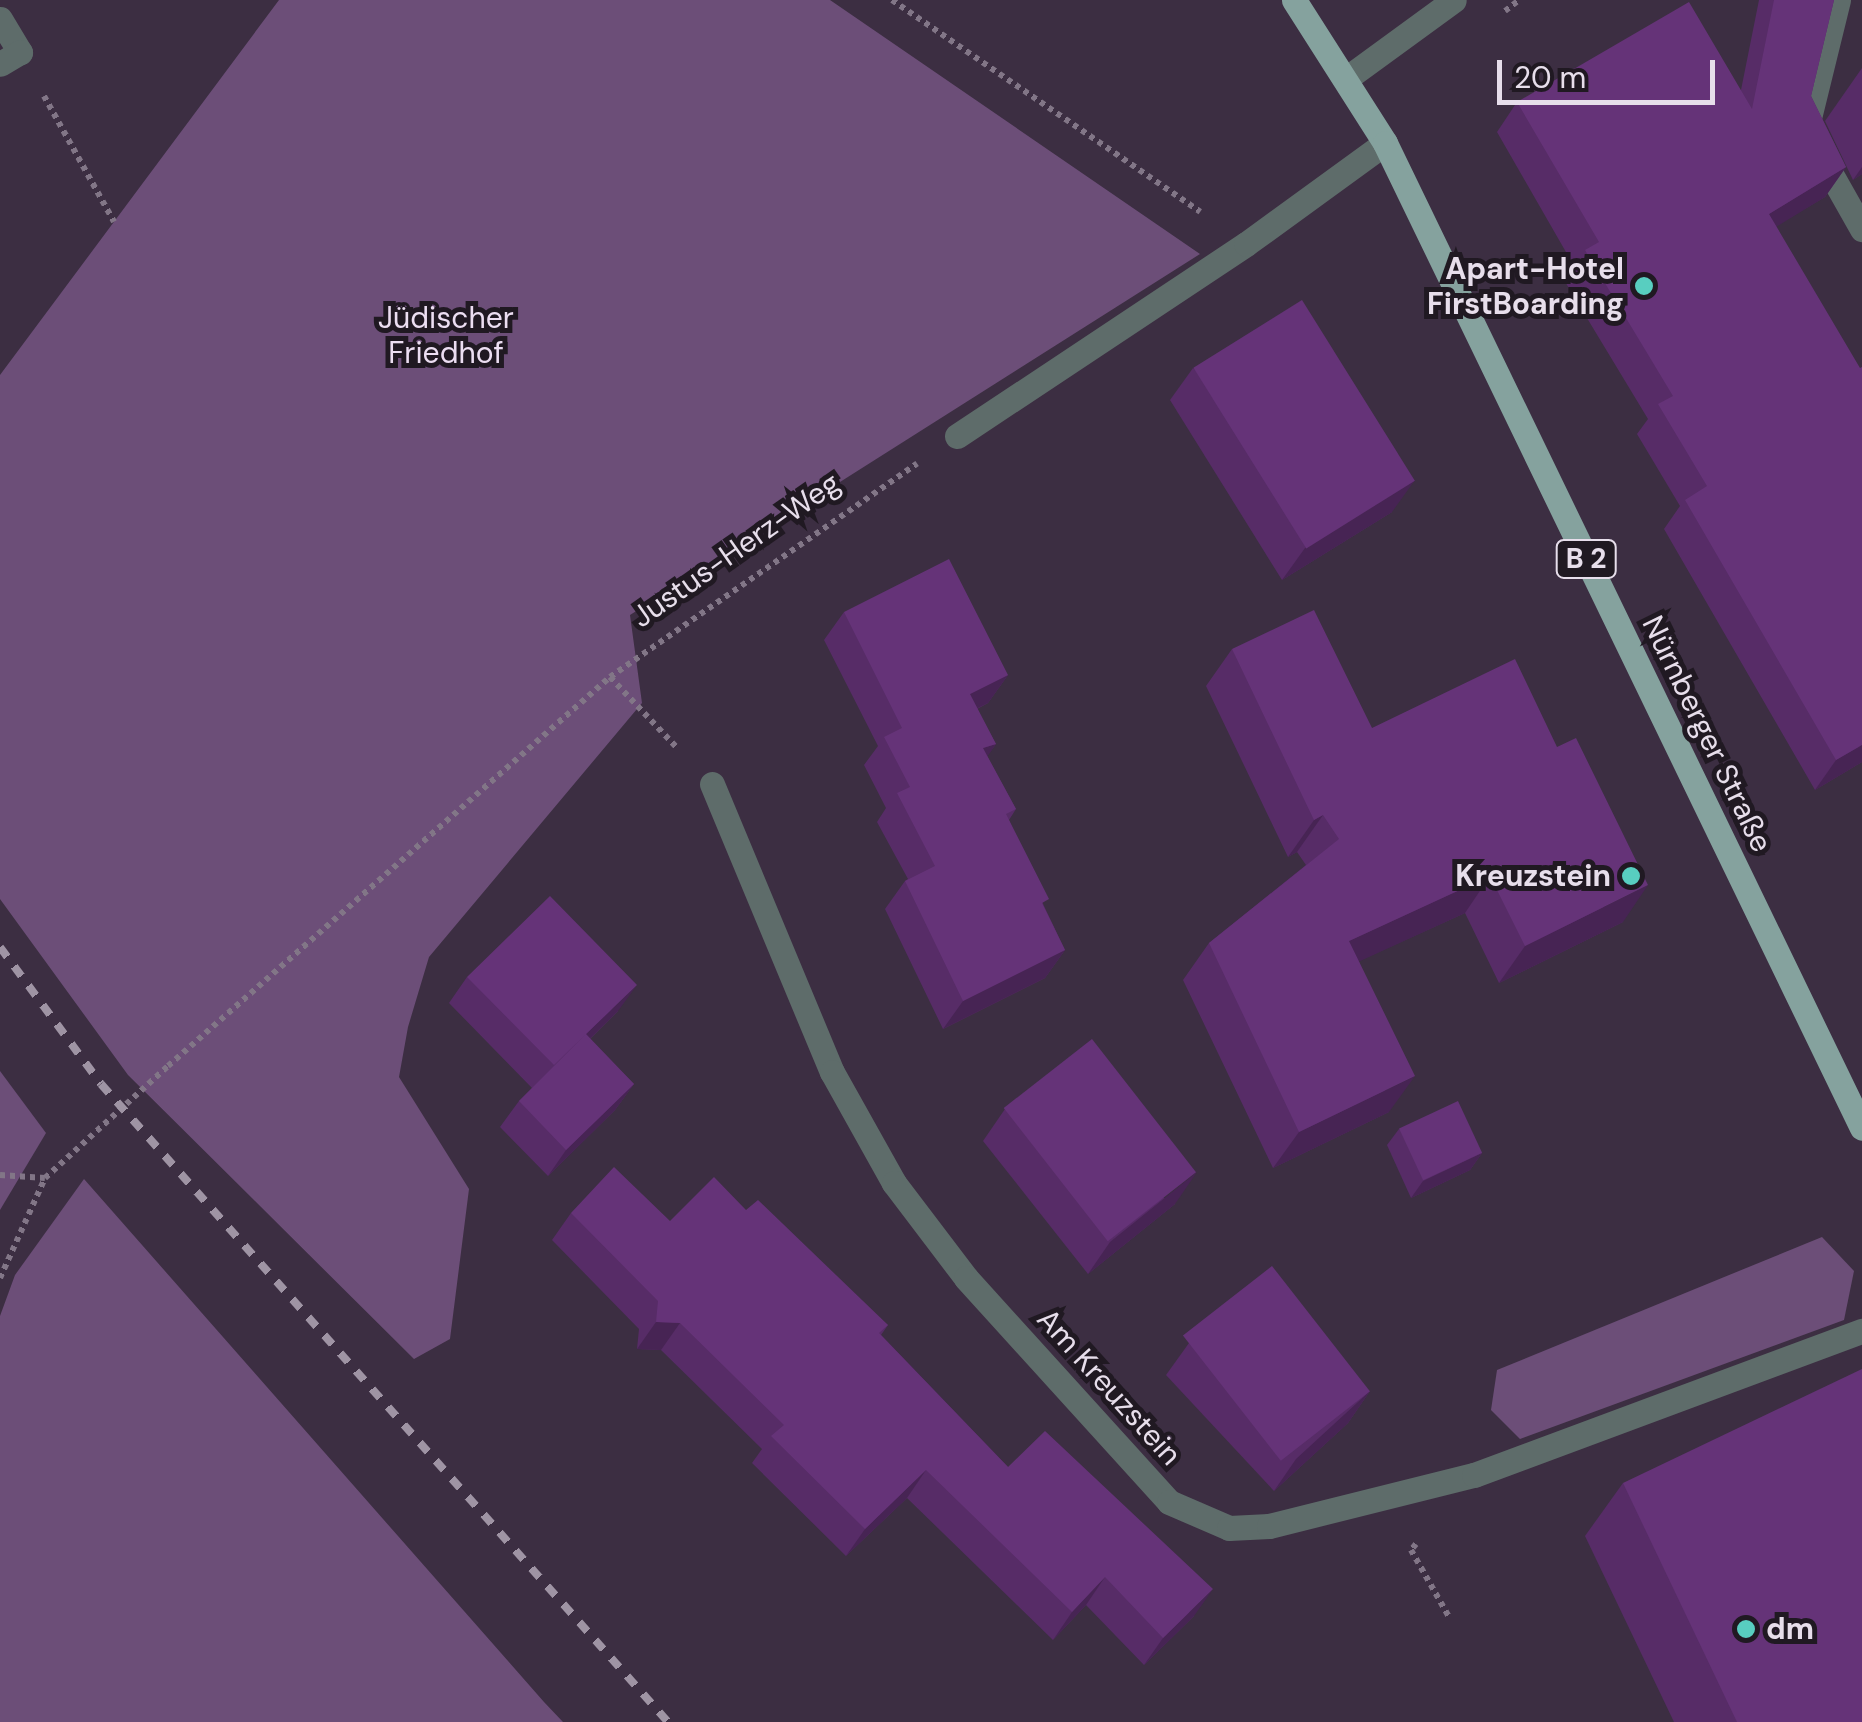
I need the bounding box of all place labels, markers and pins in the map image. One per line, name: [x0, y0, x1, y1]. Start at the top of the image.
place label: Apart-Hotel FirstBoarding: [1427, 251, 1624, 322]
marker: Apart-Hotel FirstBoarding: [1633, 275, 1655, 297]
place label: Kreuzstein: [1455, 858, 1611, 894]
marker: Kreuzstein: [1620, 865, 1642, 887]
place label: dm: [1766, 1611, 1814, 1647]
marker: dm: [1735, 1618, 1757, 1640]

